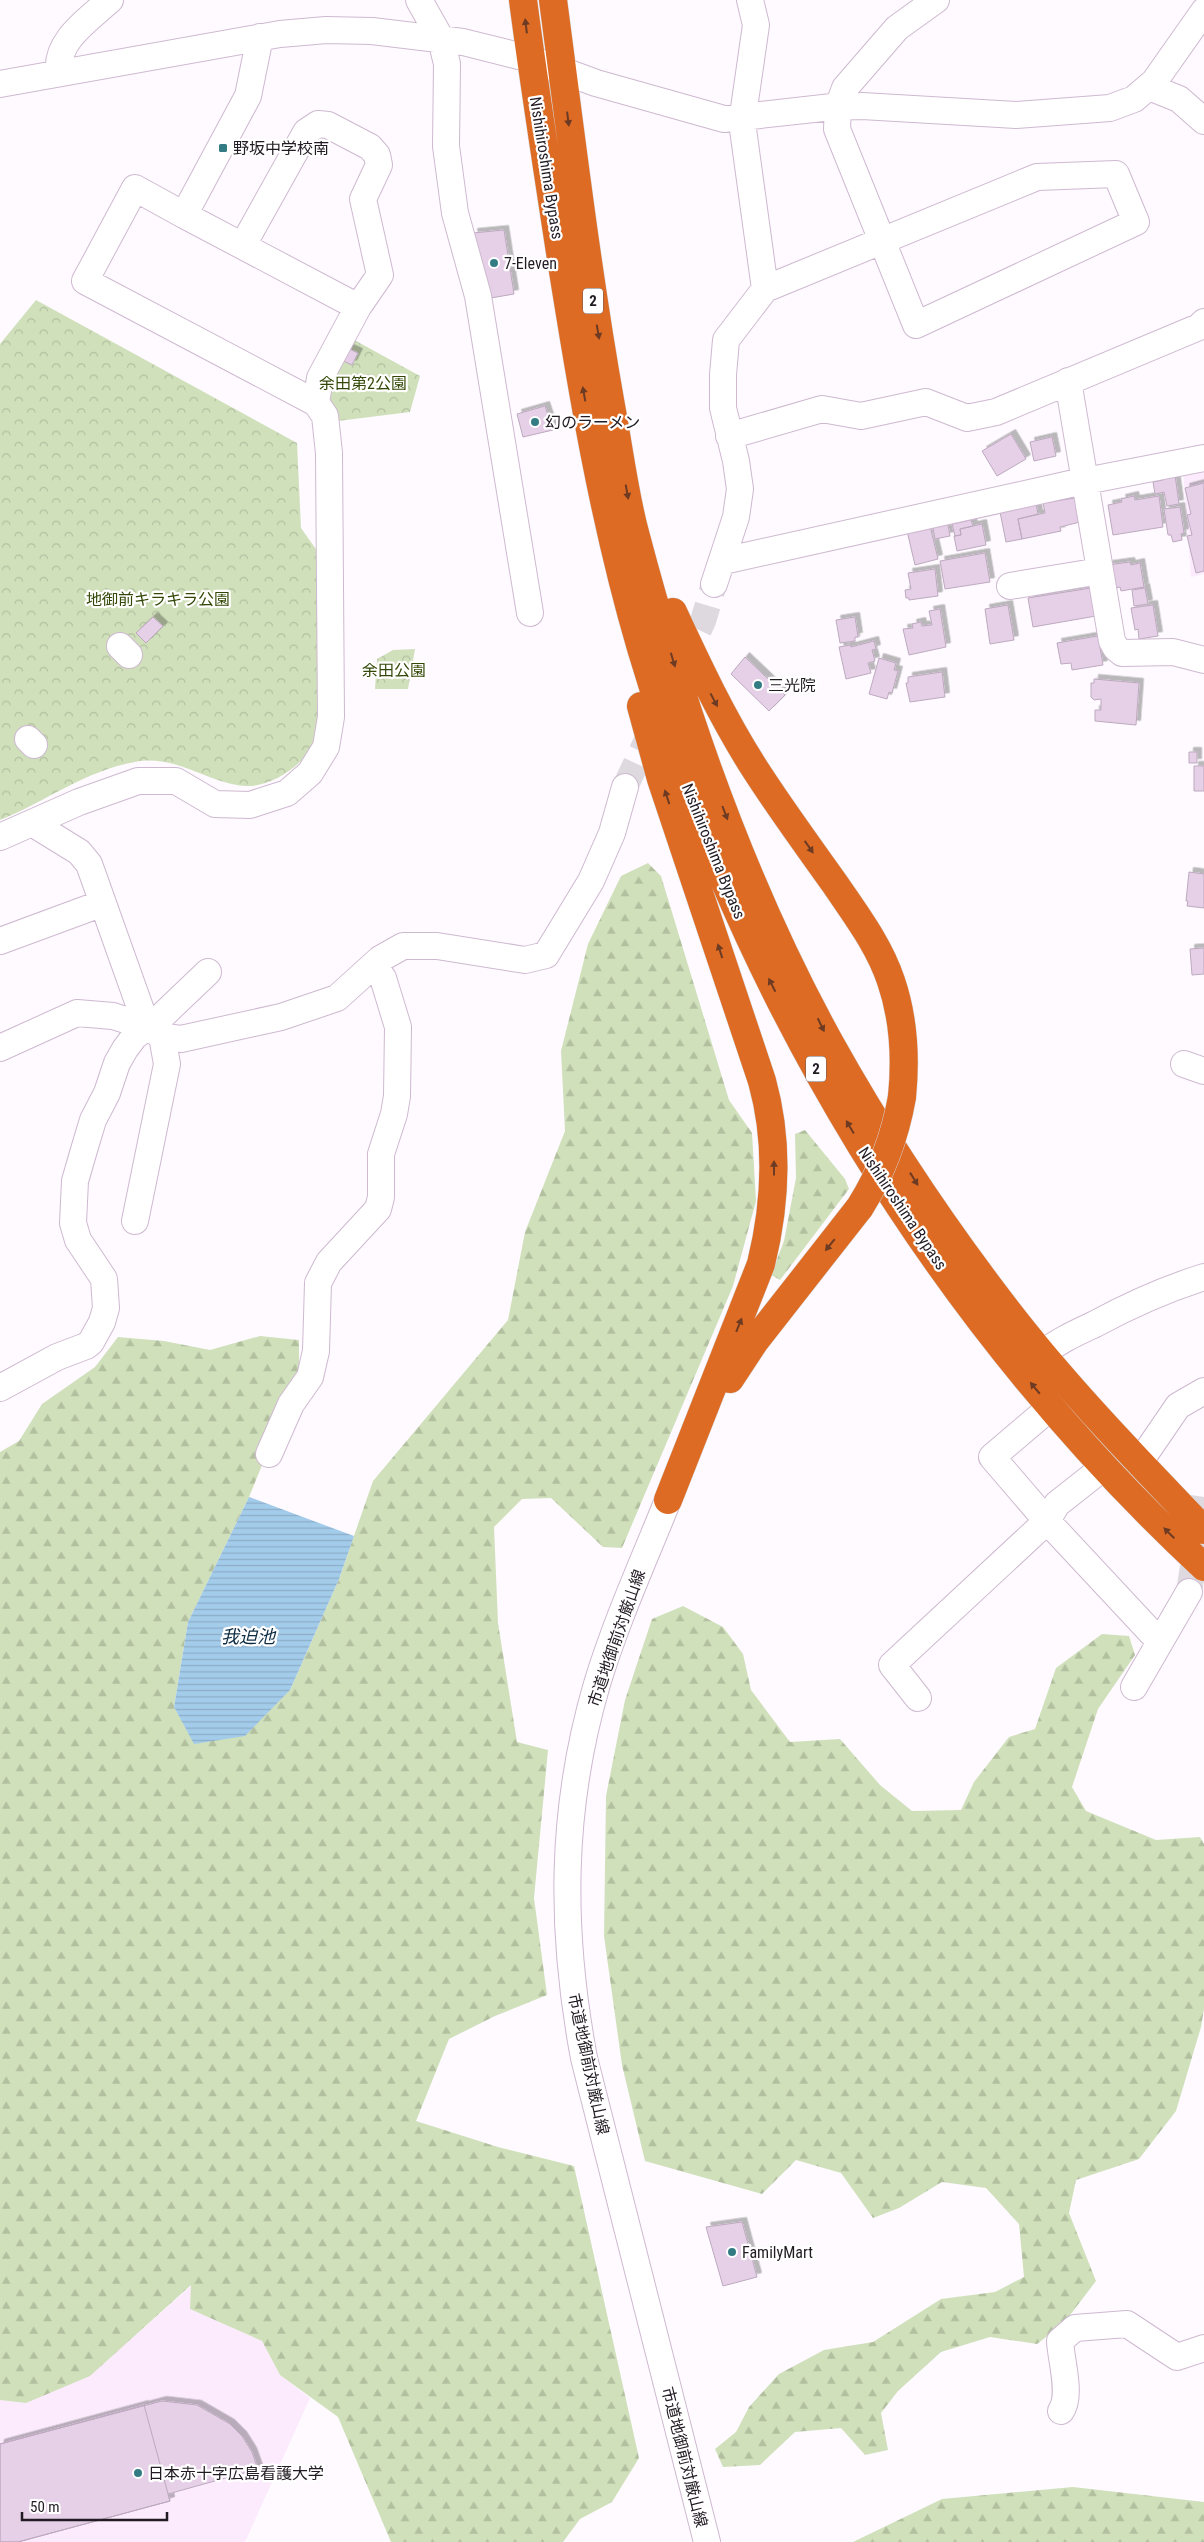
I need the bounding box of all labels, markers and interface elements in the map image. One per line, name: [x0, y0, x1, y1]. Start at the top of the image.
one-way arrow: [522, 17, 530, 33]
street label: Nishihiroshima Bypass: [526, 95, 567, 241]
one-way arrow: [564, 112, 572, 128]
place label: 野坂中学校南: [233, 139, 329, 158]
marker: 野坂中学校南: [217, 142, 229, 154]
place label: 7-Eleven: [504, 254, 557, 273]
marker: 7-Eleven: [488, 257, 500, 269]
road number: 2: [583, 288, 603, 314]
one-way arrow: [595, 325, 603, 341]
park label: 余田第2公園: [319, 374, 407, 393]
one-way arrow: [580, 386, 588, 401]
place label: 幻のラーメン: [545, 413, 640, 432]
marker: 幻のラーメン: [529, 416, 541, 428]
one-way arrow: [623, 485, 631, 501]
park label: 地御前キラキラ公園: [86, 590, 230, 609]
one-way arrow: [669, 652, 677, 667]
park label: 余田公園: [362, 661, 426, 680]
place label: 三光院: [768, 676, 816, 695]
marker: 三光院: [752, 679, 764, 691]
one-way arrow: [710, 692, 718, 707]
street label: Nishihiroshima Bypass: [678, 781, 749, 922]
one-way arrow: [663, 789, 671, 804]
one-way arrow: [722, 806, 729, 821]
one-way arrow: [804, 841, 814, 854]
one-way arrow: [716, 944, 723, 959]
one-way arrow: [768, 977, 776, 992]
one-way arrow: [817, 1018, 825, 1032]
road number: 2: [806, 1056, 826, 1082]
one-way arrow: [846, 1120, 854, 1135]
street label: Nishihiroshima Bypass: [854, 1143, 951, 1273]
one-way arrow: [770, 1159, 778, 1175]
one-way arrow: [910, 1172, 919, 1185]
one-way arrow: [825, 1238, 836, 1251]
one-way arrow: [735, 1318, 743, 1332]
one-way arrow: [1030, 1381, 1041, 1394]
one-way arrow: [1163, 1527, 1175, 1539]
street label: 市道地御前対厳山線: [584, 1567, 649, 1709]
water label: 我迫池: [221, 1626, 277, 1647]
street label: 市道地御前対厳山線: [564, 1992, 613, 2137]
place label: FamilyMart: [742, 2243, 813, 2262]
marker: FamilyMart: [726, 2246, 738, 2258]
street label: 市道地御前対厳山線: [658, 2385, 711, 2529]
place label: 日本赤十字広島看護大学: [148, 2464, 324, 2483]
marker: 日本赤十字広島看護大学: [132, 2467, 144, 2479]
scale bar: [22, 2490, 168, 2522]
text: 50 m: [30, 2498, 60, 2516]

